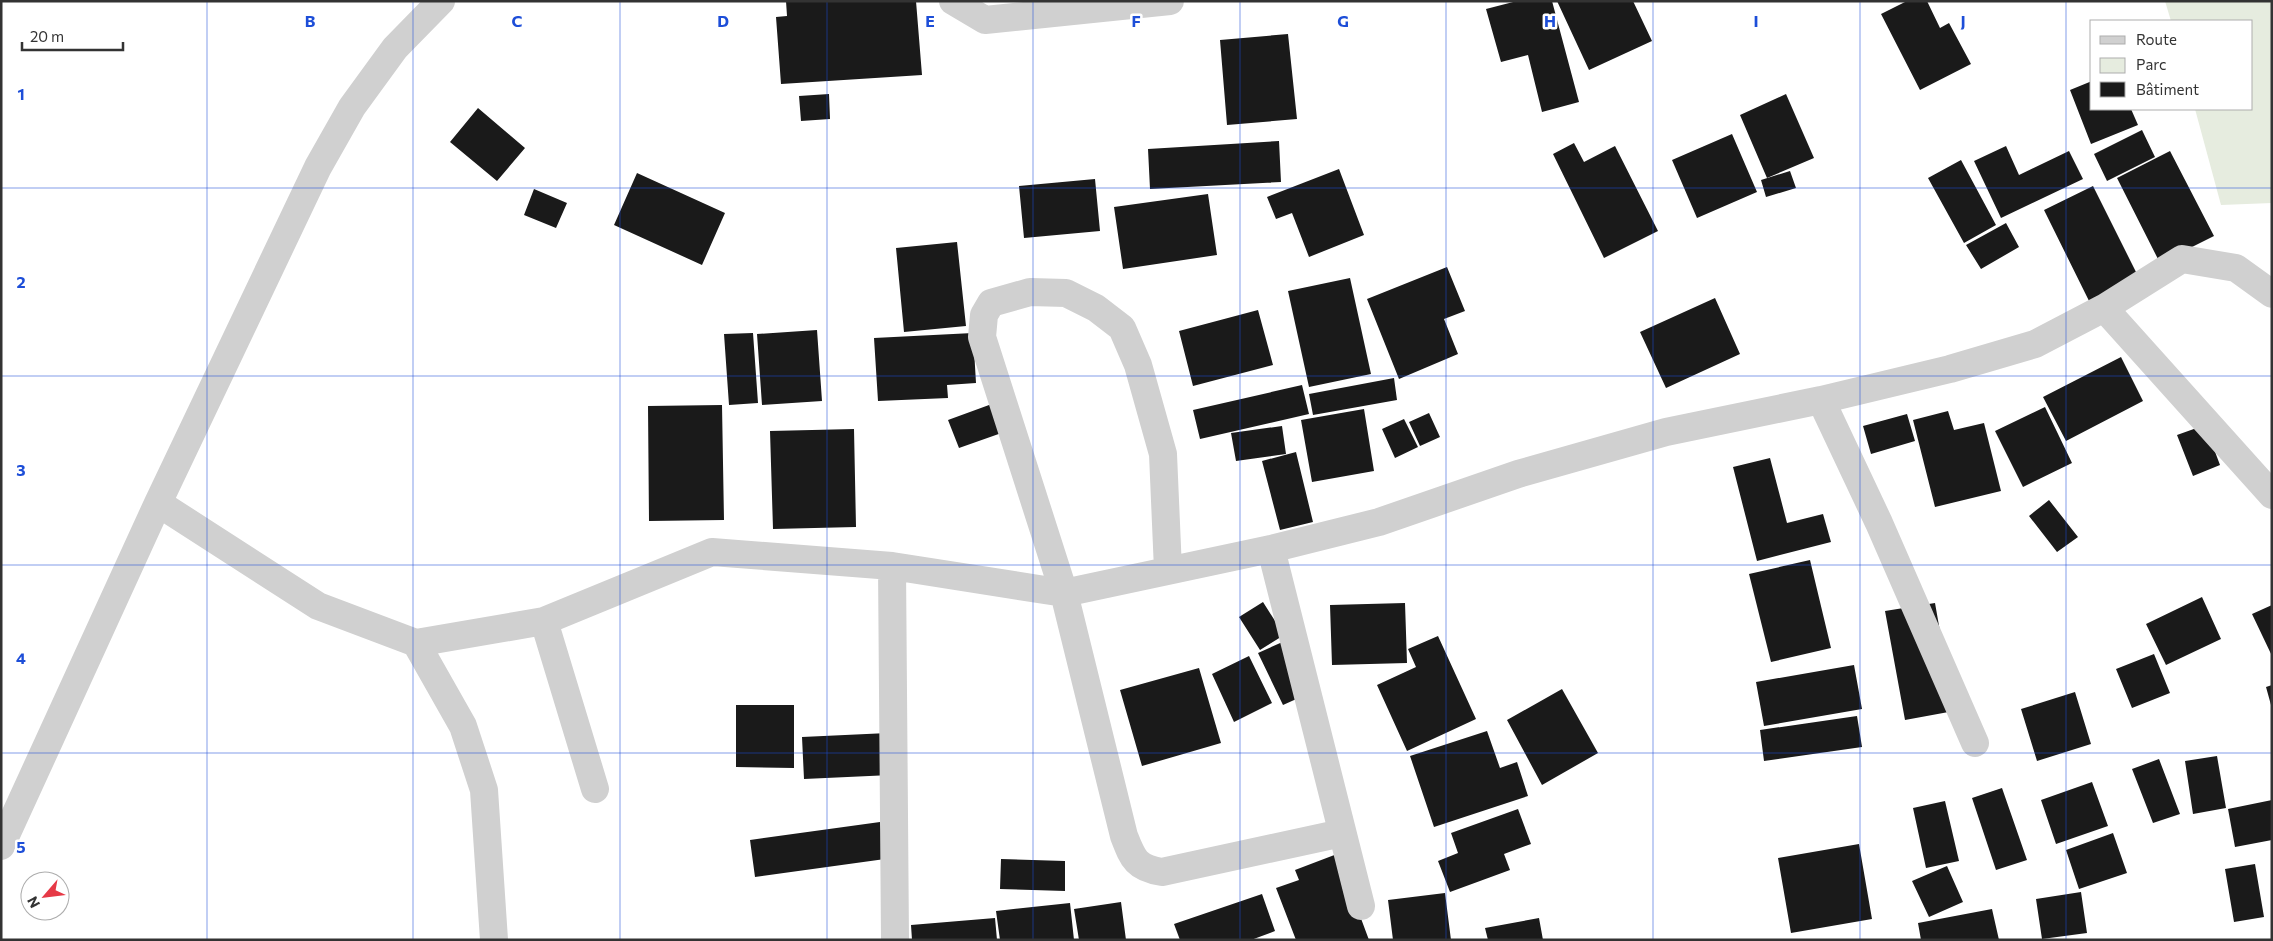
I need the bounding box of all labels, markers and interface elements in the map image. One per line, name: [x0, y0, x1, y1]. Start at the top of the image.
text: B: [305, 11, 316, 30]
text: C: [512, 11, 523, 30]
text: D: [717, 11, 729, 30]
text: E: [925, 11, 935, 30]
text: F: [1131, 11, 1141, 30]
text: G: [1337, 11, 1349, 30]
text: H: [1544, 11, 1556, 30]
text: I: [1753, 11, 1759, 30]
text: J: [1960, 11, 1966, 30]
scale bar: [22, 20, 124, 52]
legend: [2090, 20, 2253, 110]
text: 20 m: [30, 27, 64, 45]
text: Route: [2136, 30, 2177, 48]
text: Parc: [2136, 55, 2166, 73]
text: Bâtiment: [2136, 80, 2199, 98]
text: 1: [17, 84, 25, 103]
text: 2: [16, 272, 26, 291]
text: 3: [16, 460, 26, 479]
text: 4: [16, 648, 26, 667]
text: 5: [16, 837, 26, 856]
north arrow: [20, 871, 70, 921]
text: N: [23, 894, 43, 911]

